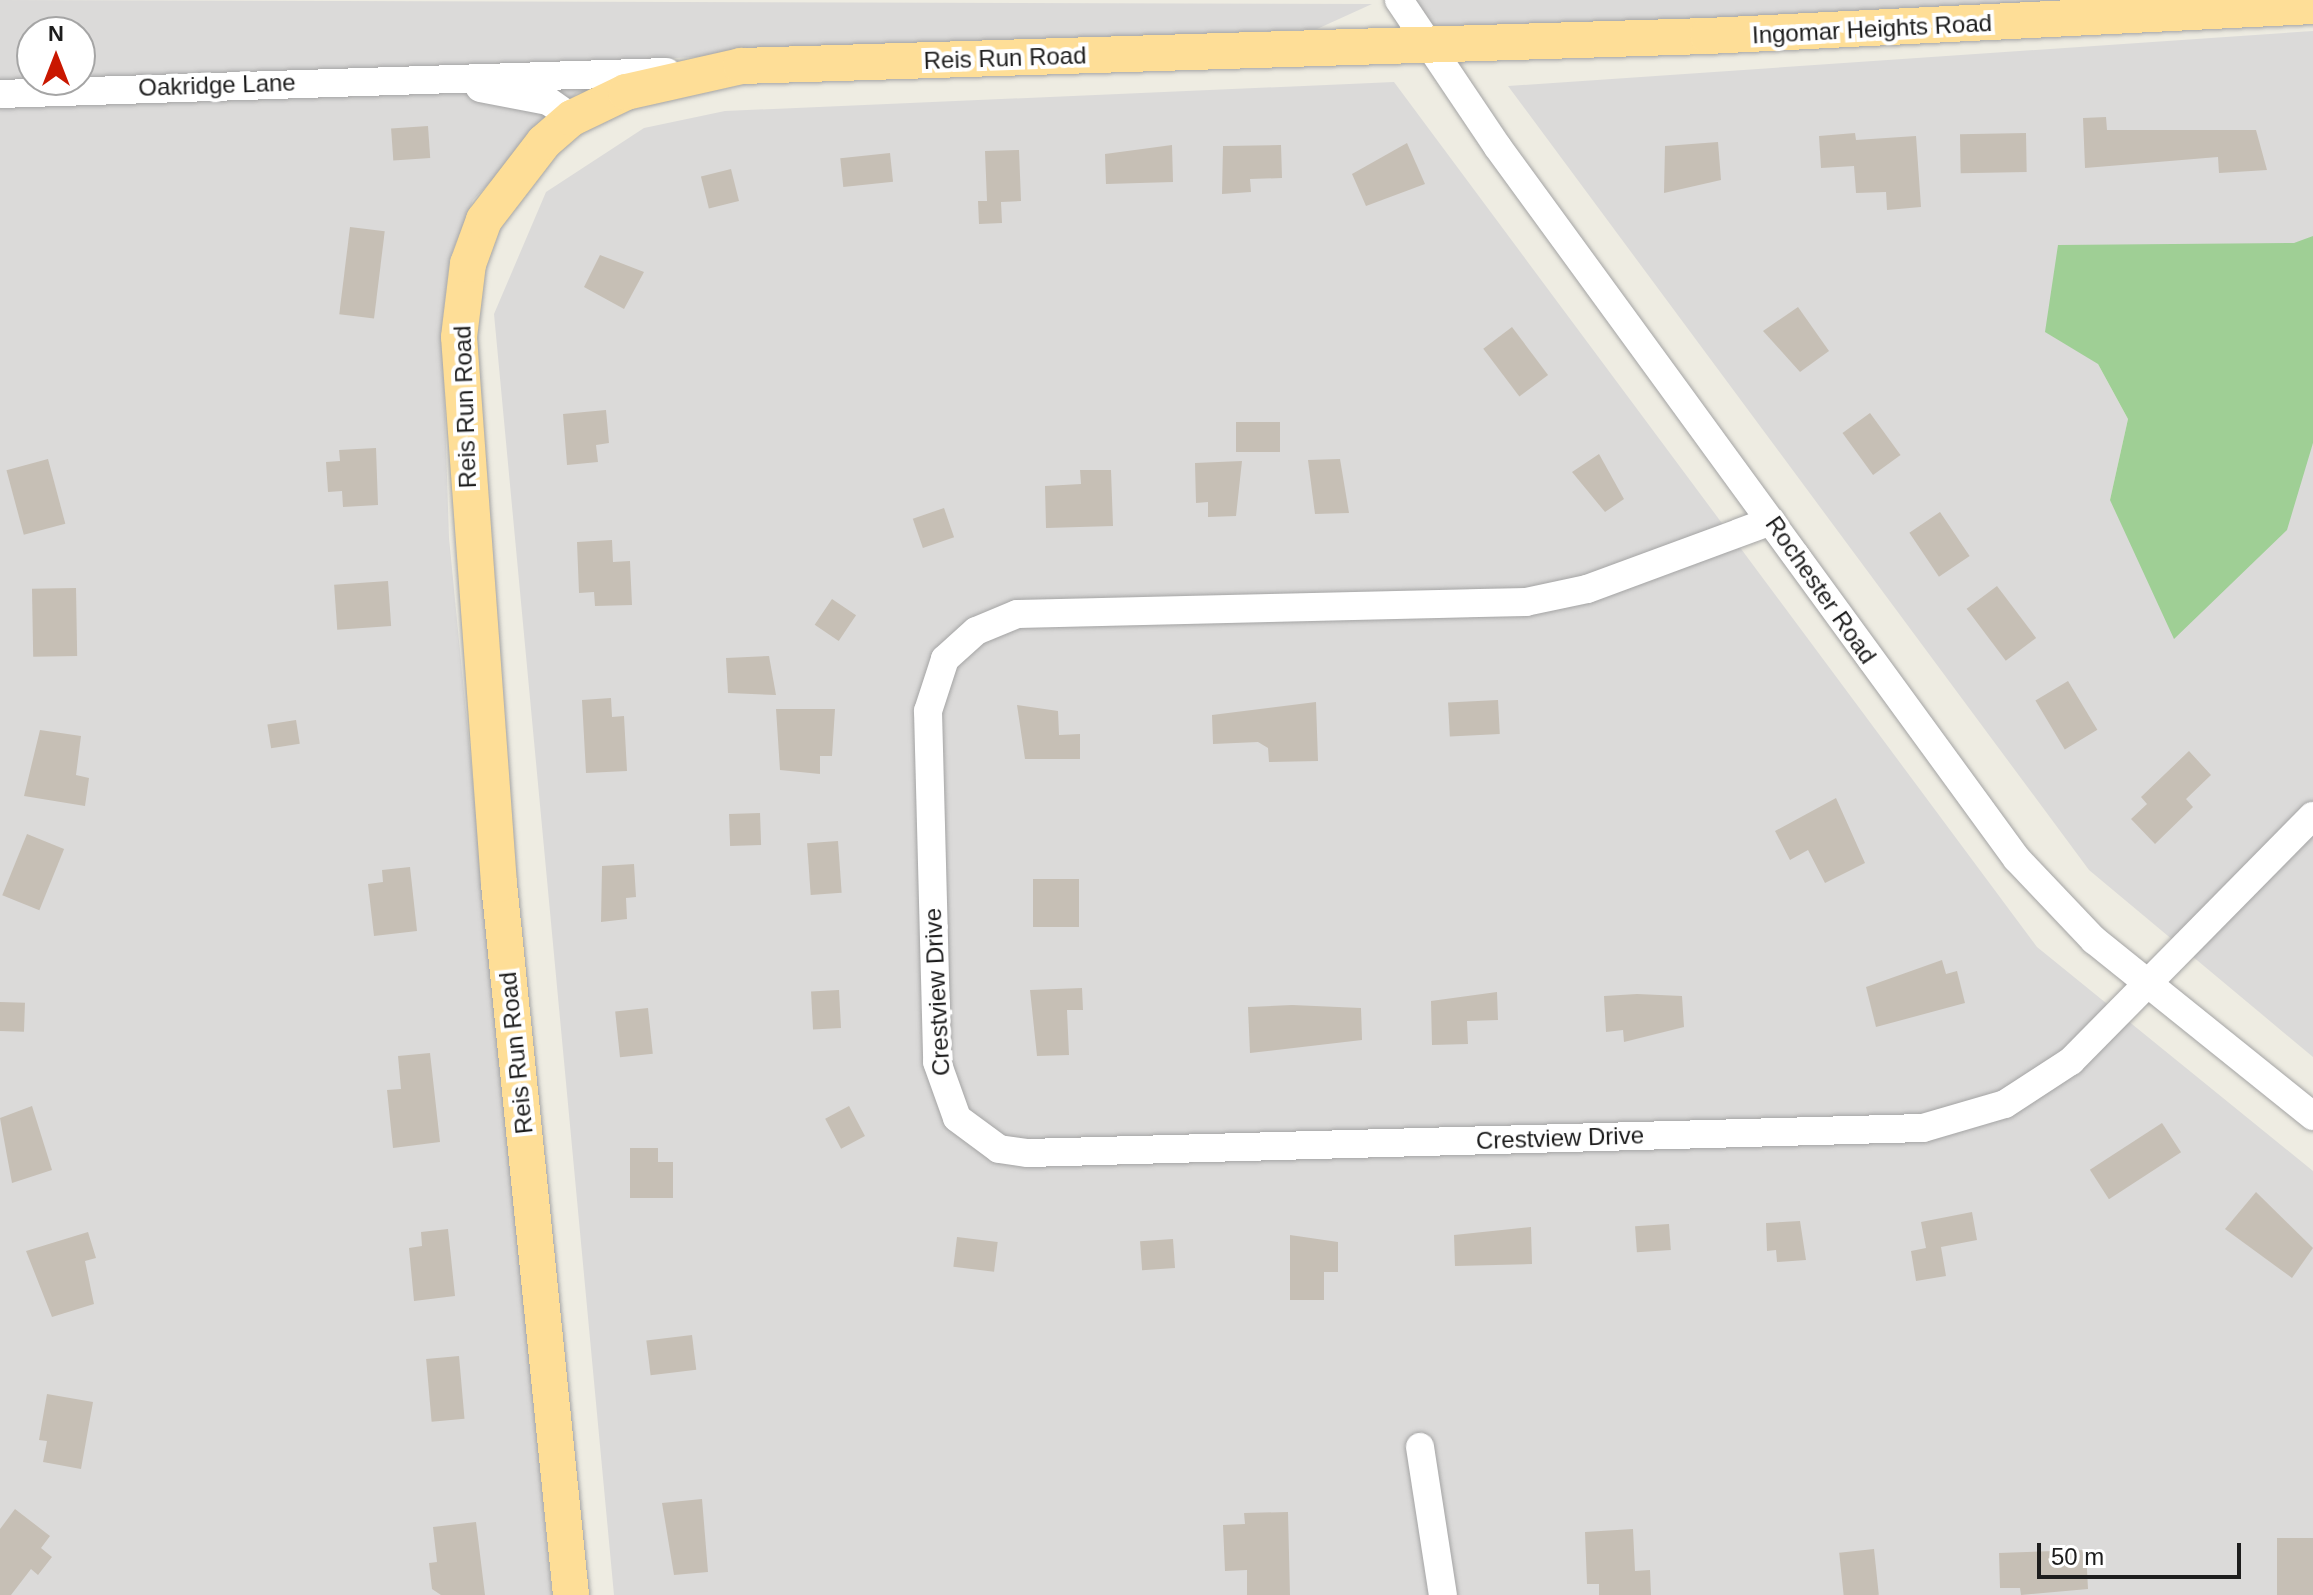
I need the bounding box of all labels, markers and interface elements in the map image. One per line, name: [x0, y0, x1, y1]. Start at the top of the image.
street label: Ingomar Heights Road: [1751, 8, 1993, 50]
north arrow: [16, 16, 96, 96]
text: N: [48, 21, 64, 46]
street label: Reis Run Road: [923, 41, 1087, 75]
street label: Oakridge Lane: [138, 68, 296, 102]
street label: Reis Run Road: [448, 325, 482, 489]
street label: Rochester Road: [1759, 511, 1883, 669]
street label: Crestview Drive: [918, 907, 956, 1077]
street label: Reis Run Road: [493, 971, 539, 1135]
street label: Crestview Drive: [1476, 1121, 1644, 1155]
scale bar: [2041, 1527, 2245, 1577]
text: 50 m: [2051, 1543, 2104, 1570]

